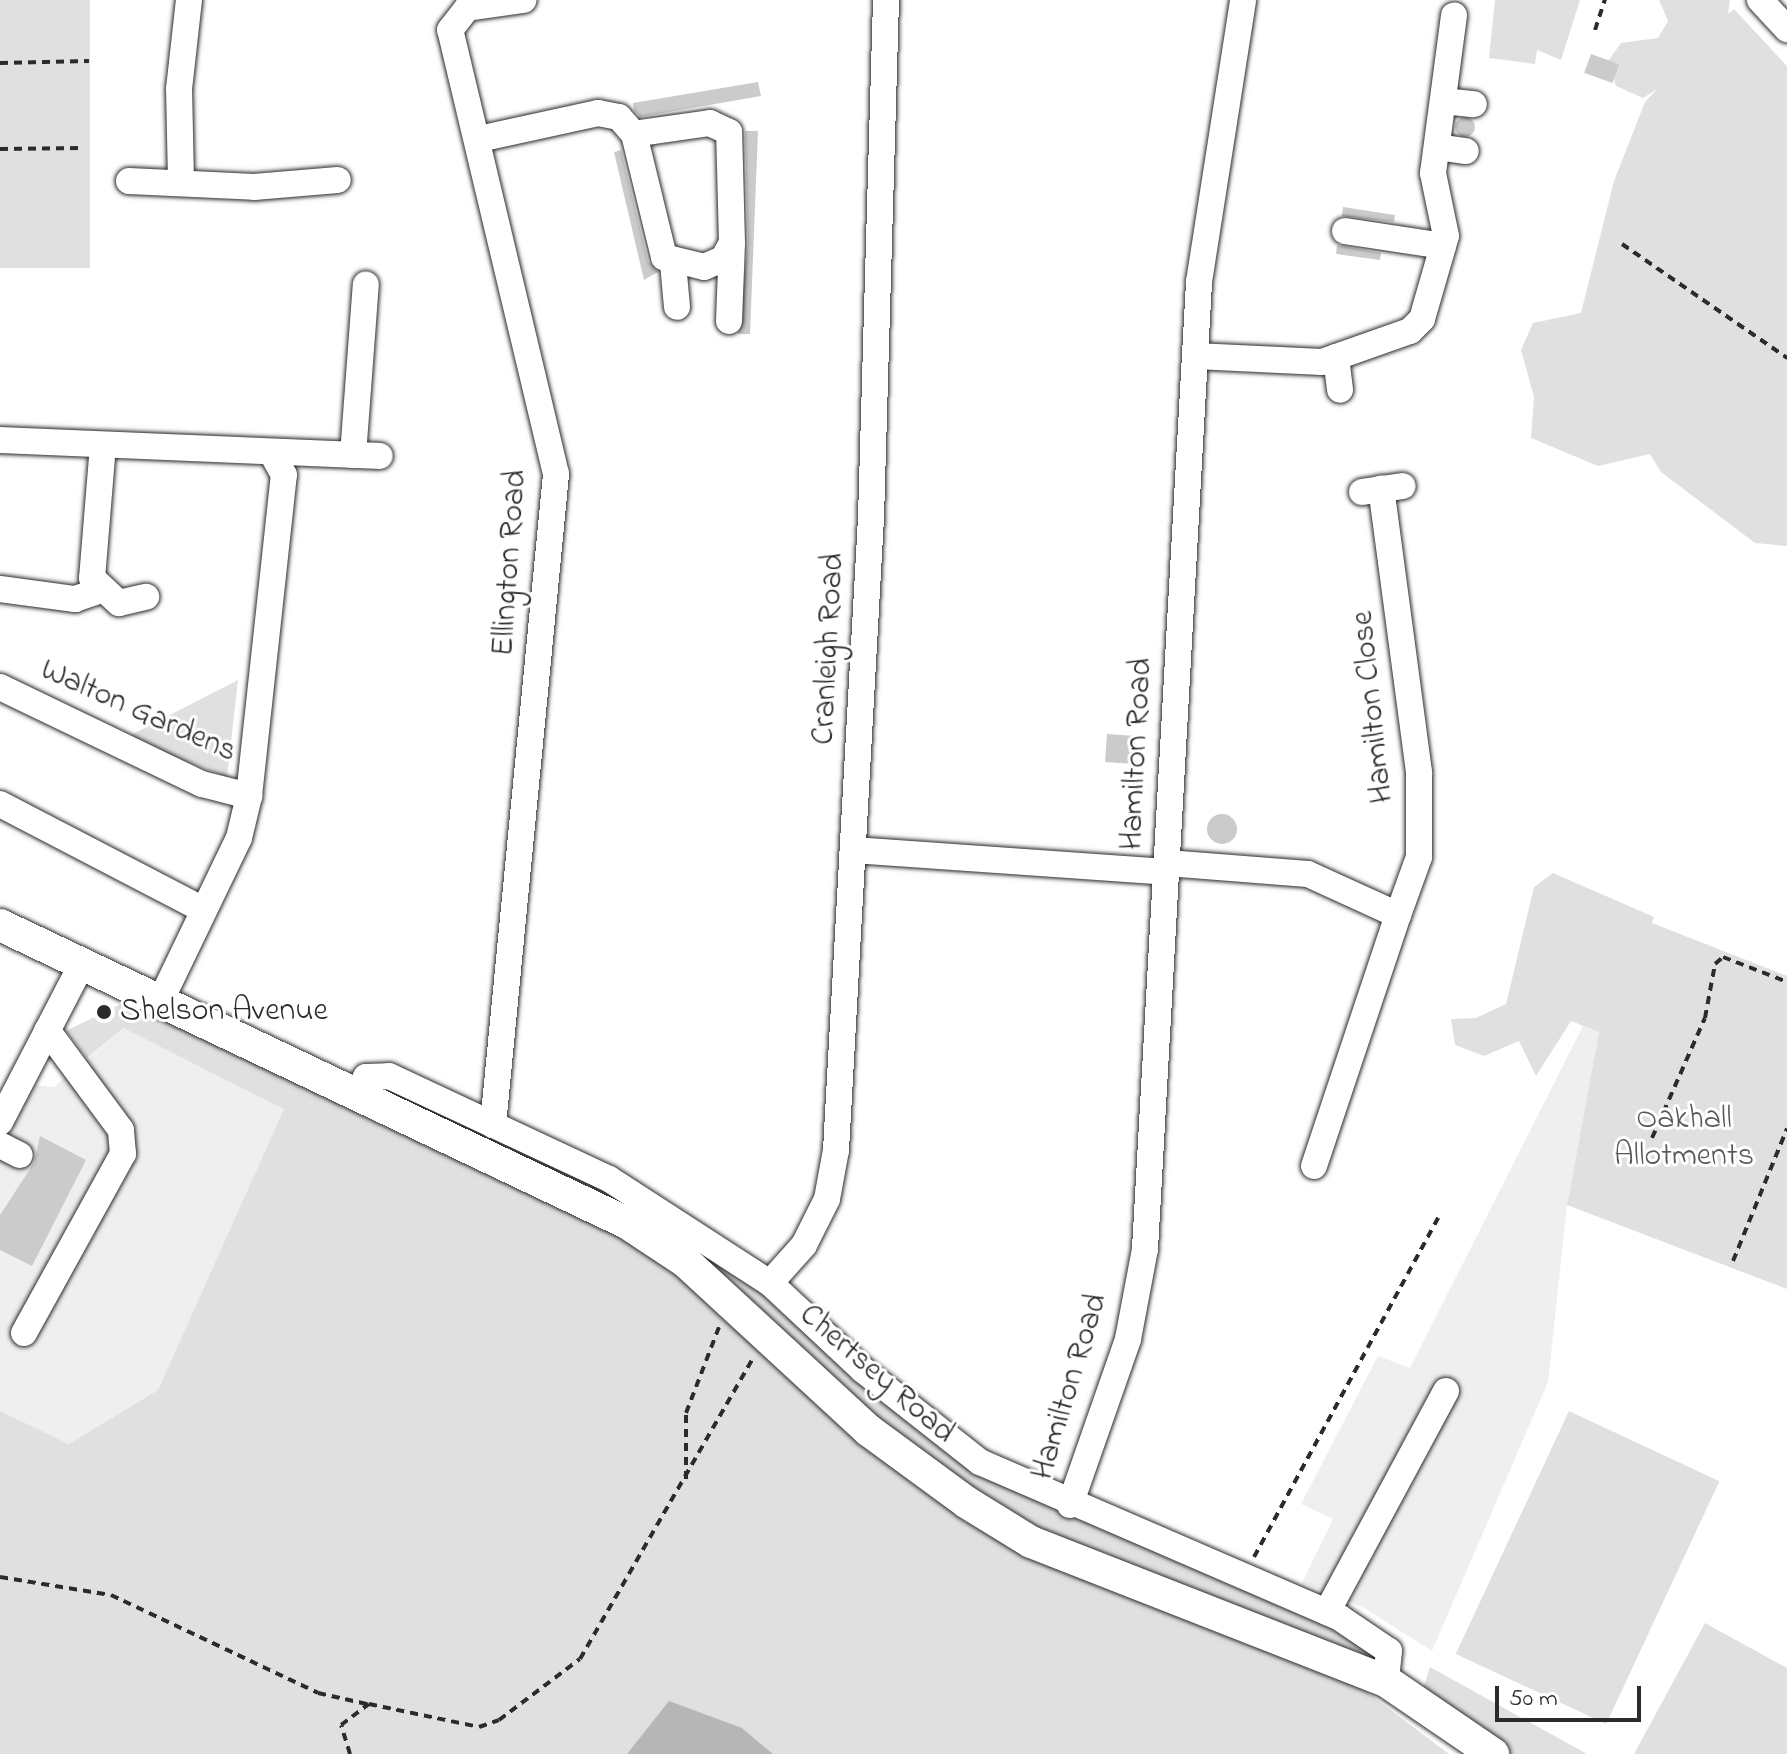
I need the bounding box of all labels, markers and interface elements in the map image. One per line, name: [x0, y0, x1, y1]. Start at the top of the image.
street label: Ellington Road: [485, 468, 537, 658]
street label: Cranleigh Road: [806, 552, 854, 746]
street label: Hamilton Close: [1345, 609, 1403, 805]
street label: Walton Gardens: [34, 652, 242, 772]
street label: Hamilton Road: [1114, 657, 1162, 851]
place label: Shelson Avenue: [120, 993, 328, 1031]
marker: Shelson Avenue: [95, 1003, 113, 1021]
park label: Oakhall Allotments: [1614, 1102, 1754, 1177]
street label: Hamilton Road: [1024, 1289, 1118, 1485]
street label: Chertsey Road: [790, 1297, 962, 1453]
scale bar: [1499, 1670, 1645, 1720]
text: 50 m: [1509, 1682, 1558, 1717]

